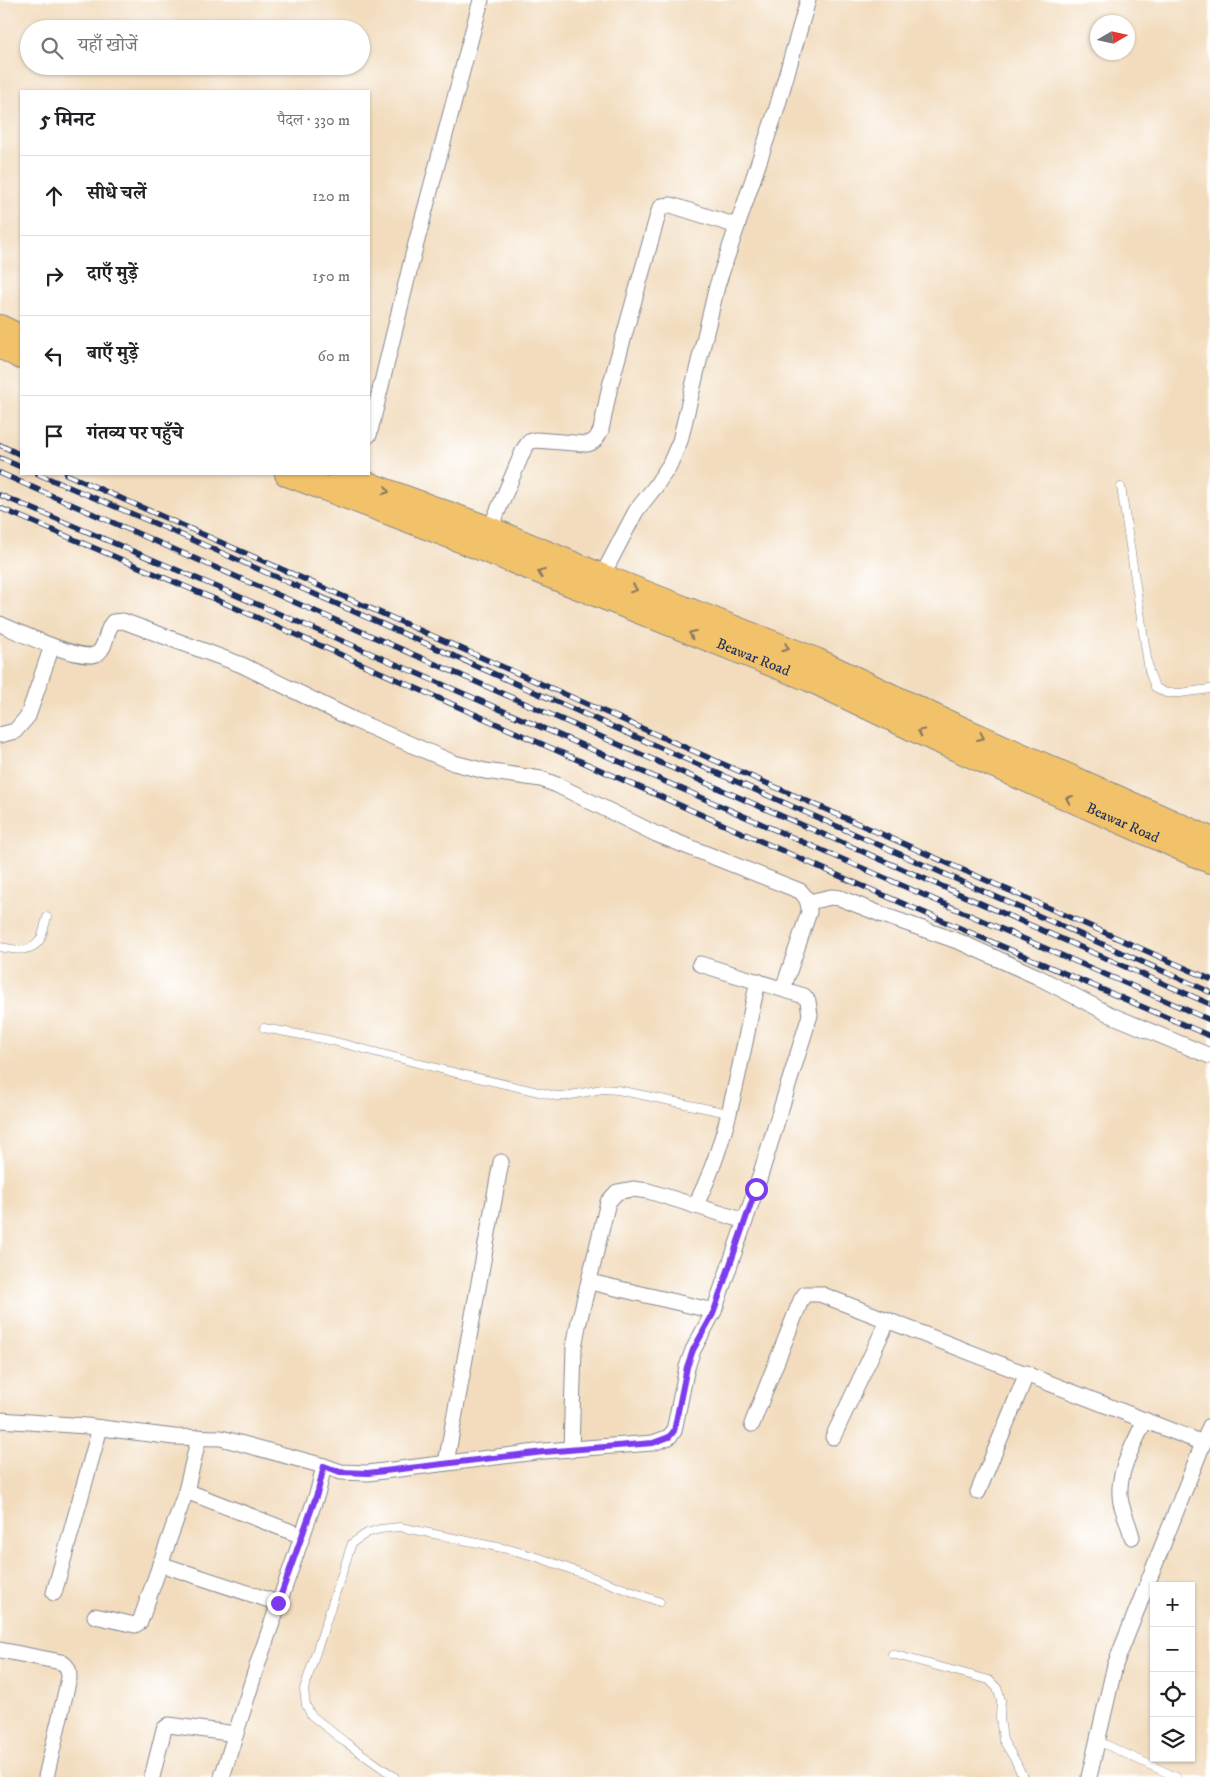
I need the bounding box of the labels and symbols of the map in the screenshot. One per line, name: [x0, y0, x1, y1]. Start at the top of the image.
north arrow: [1090, 15, 1135, 60]
one-way arrow: [381, 485, 389, 495]
one-way arrow: [537, 569, 546, 579]
one-way arrow: [629, 583, 638, 593]
one-way arrow: [688, 629, 697, 640]
street label: Beawar Road: [714, 634, 794, 680]
one-way arrow: [781, 642, 789, 652]
one-way arrow: [917, 728, 926, 739]
one-way arrow: [976, 731, 985, 742]
one-way arrow: [1065, 794, 1074, 805]
street label: Beawar Road: [1083, 798, 1163, 847]
route start: [745, 1178, 768, 1201]
route end: [267, 1592, 290, 1615]

